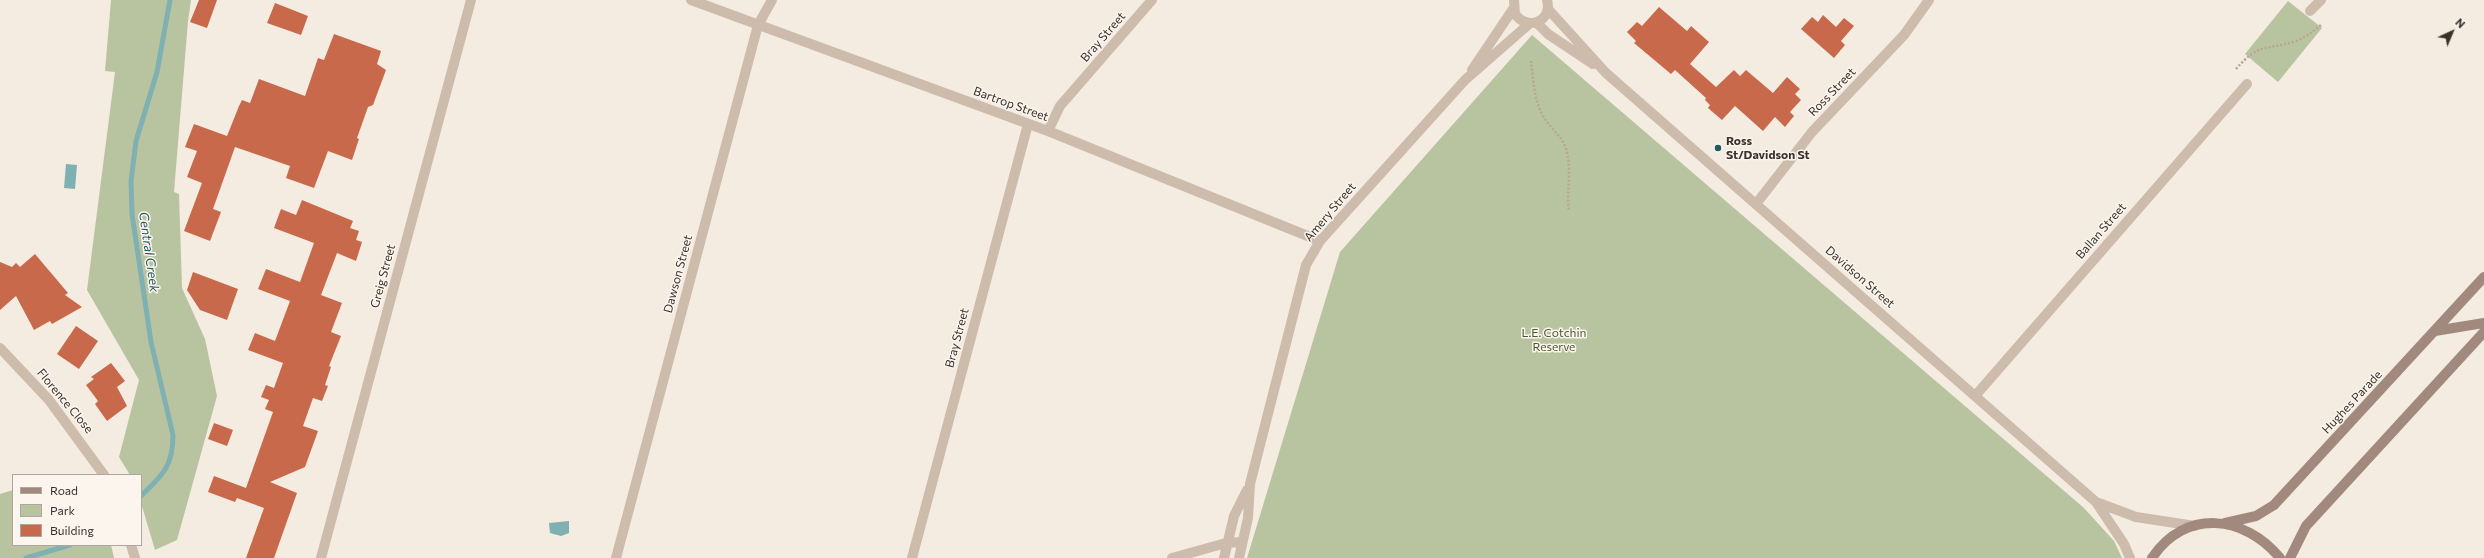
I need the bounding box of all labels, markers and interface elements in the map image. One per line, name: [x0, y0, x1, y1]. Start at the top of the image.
street label: Bray Street: [1078, 9, 1128, 65]
north arrow: [2432, 12, 2472, 52]
text: N: [2453, 15, 2468, 31]
street label: Ross Street: [1805, 65, 1859, 119]
street label: Bartrop Street: [972, 84, 1050, 124]
place label: Ross St/Davidson St: [1726, 134, 1810, 162]
marker: Ross St/Davidson St: [1713, 143, 1723, 153]
street label: Amery Street: [1301, 180, 1359, 244]
street label: Ballan Street: [2073, 200, 2129, 262]
water label: Central Creek: [136, 211, 162, 293]
street label: Dawson Street: [661, 233, 695, 315]
street label: Greig Street: [368, 242, 398, 310]
street label: Davidson Street: [1822, 243, 1898, 311]
street label: Bray Street: [942, 307, 972, 369]
park label: L.E. Cotchin Reserve: [1522, 326, 1586, 354]
street label: Florence Close: [34, 366, 96, 436]
street label: Hughes Parade: [2319, 367, 2385, 437]
legend: [12, 474, 142, 546]
text: Road: [50, 483, 78, 497]
text: Park: [50, 503, 75, 517]
text: Building: [50, 523, 94, 537]

